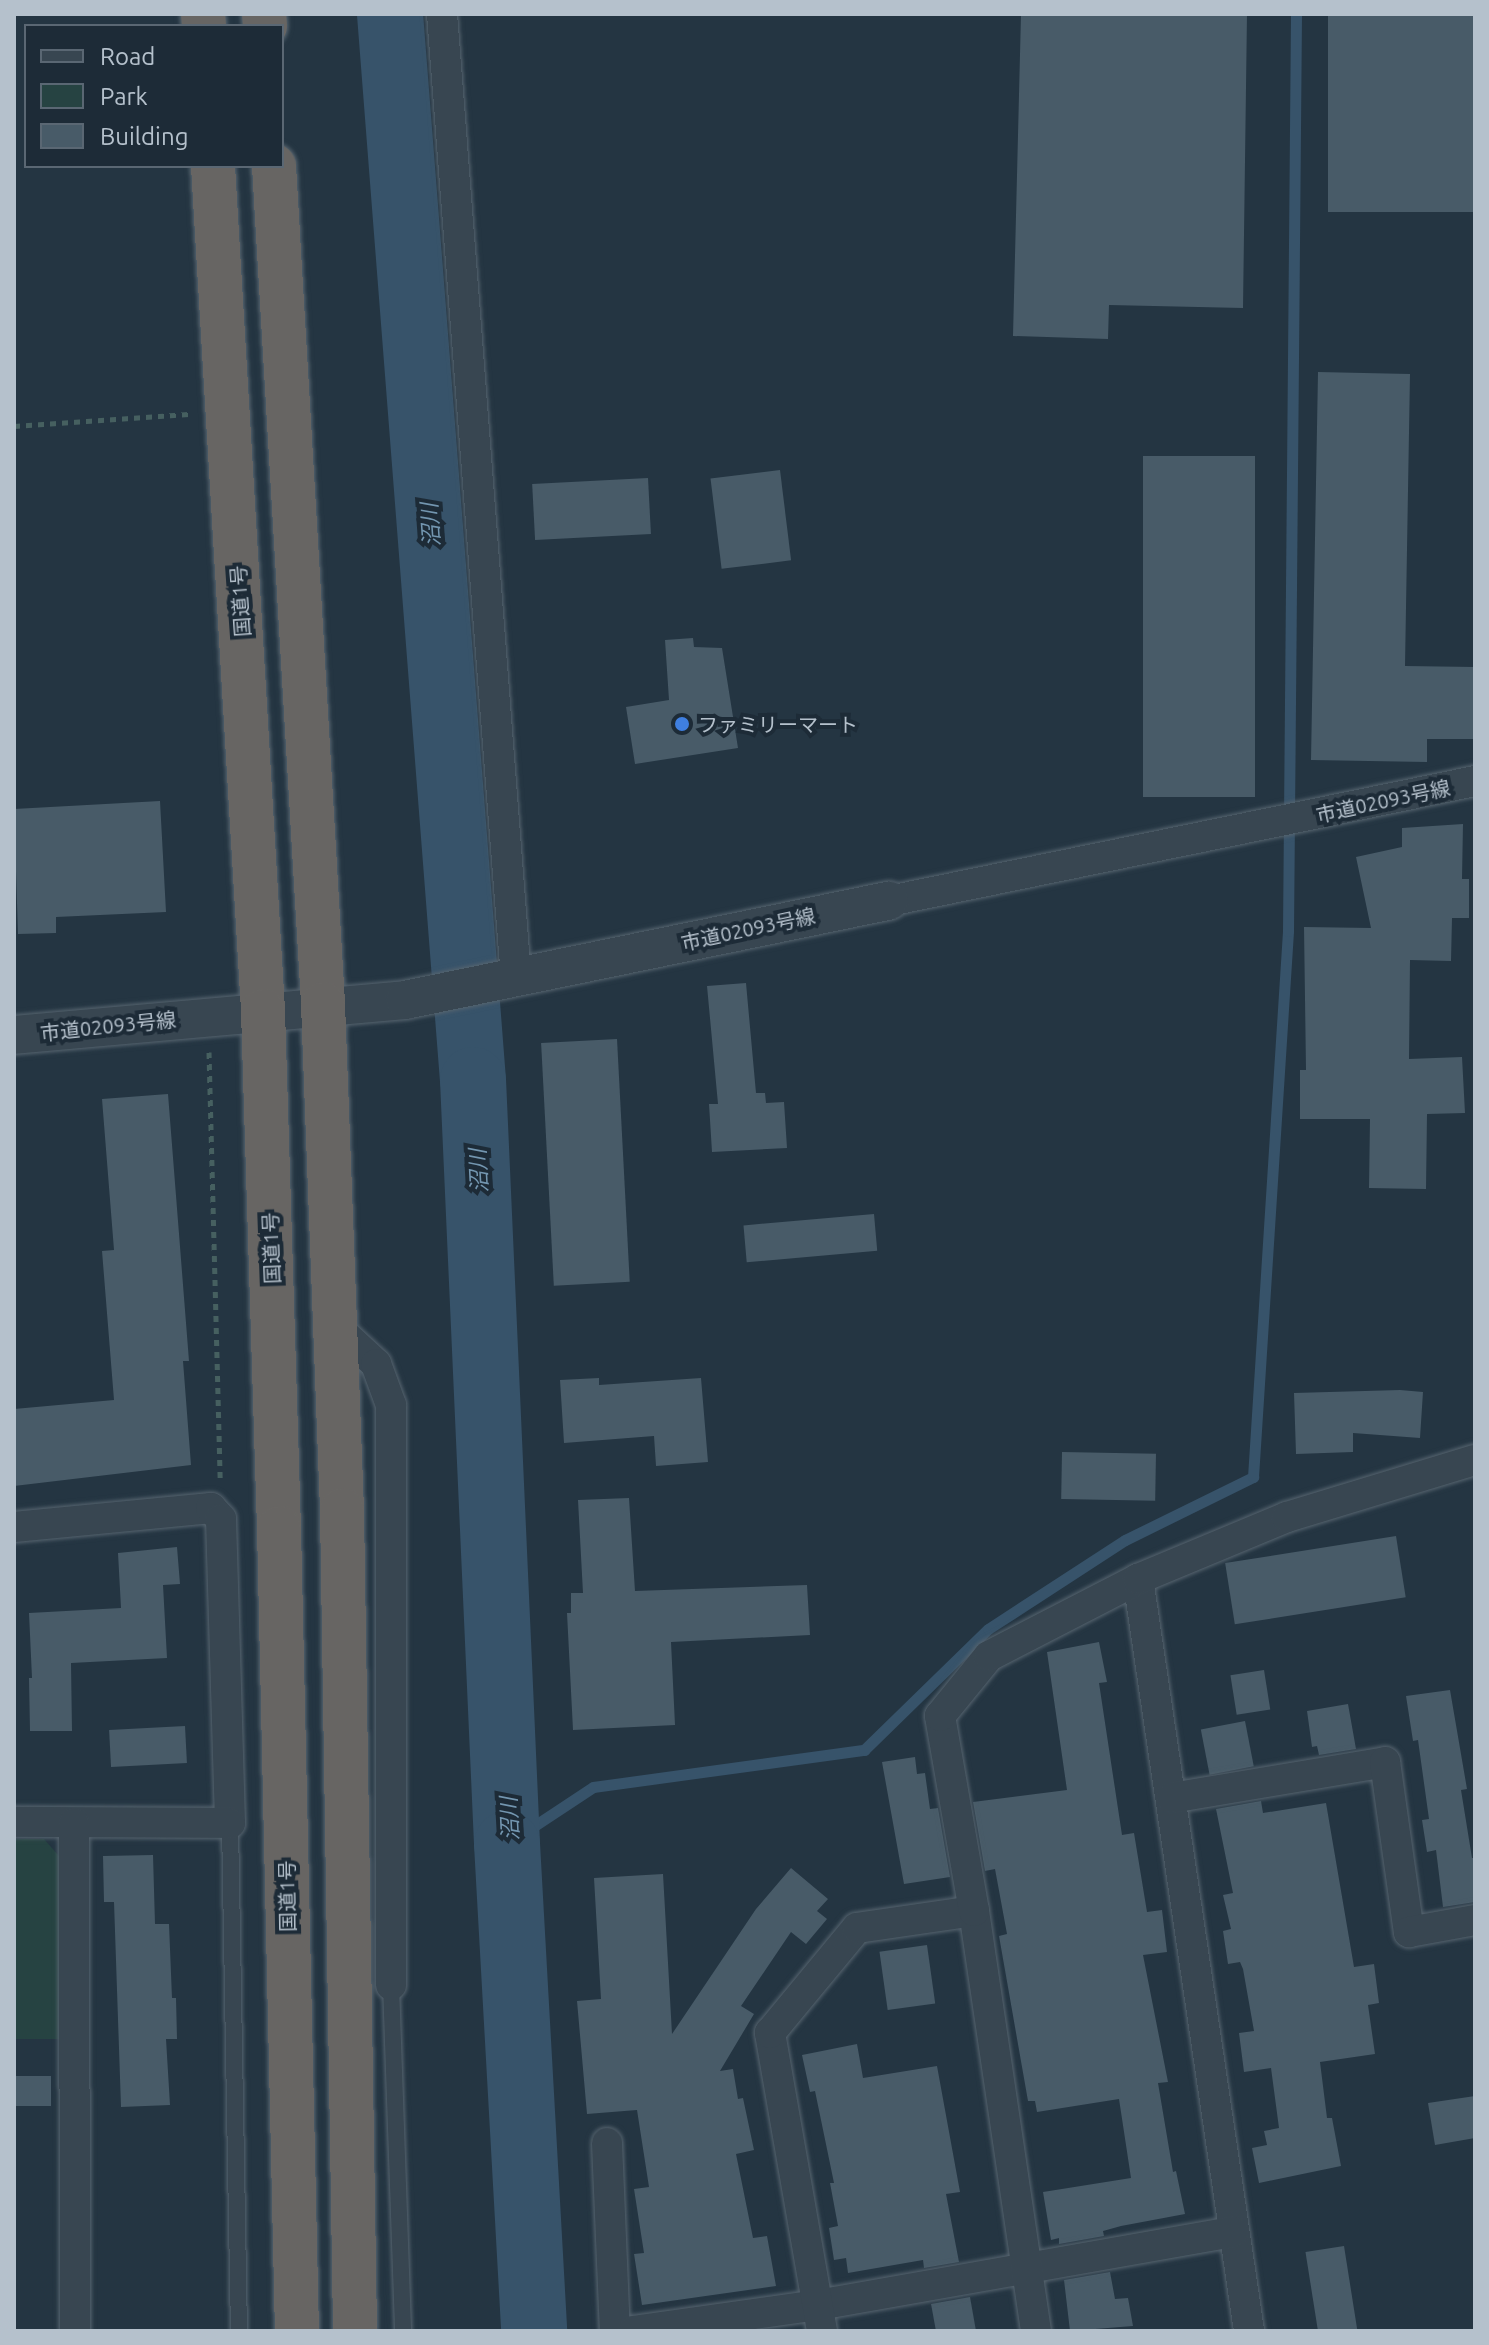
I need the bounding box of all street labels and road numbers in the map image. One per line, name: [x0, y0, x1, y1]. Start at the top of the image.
street label: 国道1号: [226, 565, 254, 637]
street label: 市道02093号線: [1314, 775, 1452, 827]
street label: 市道02093号線: [679, 903, 817, 955]
street label: 市道02093号線: [39, 1007, 177, 1045]
street label: 国道1号: [258, 1212, 284, 1284]
street label: 国道1号: [274, 1860, 300, 1932]

